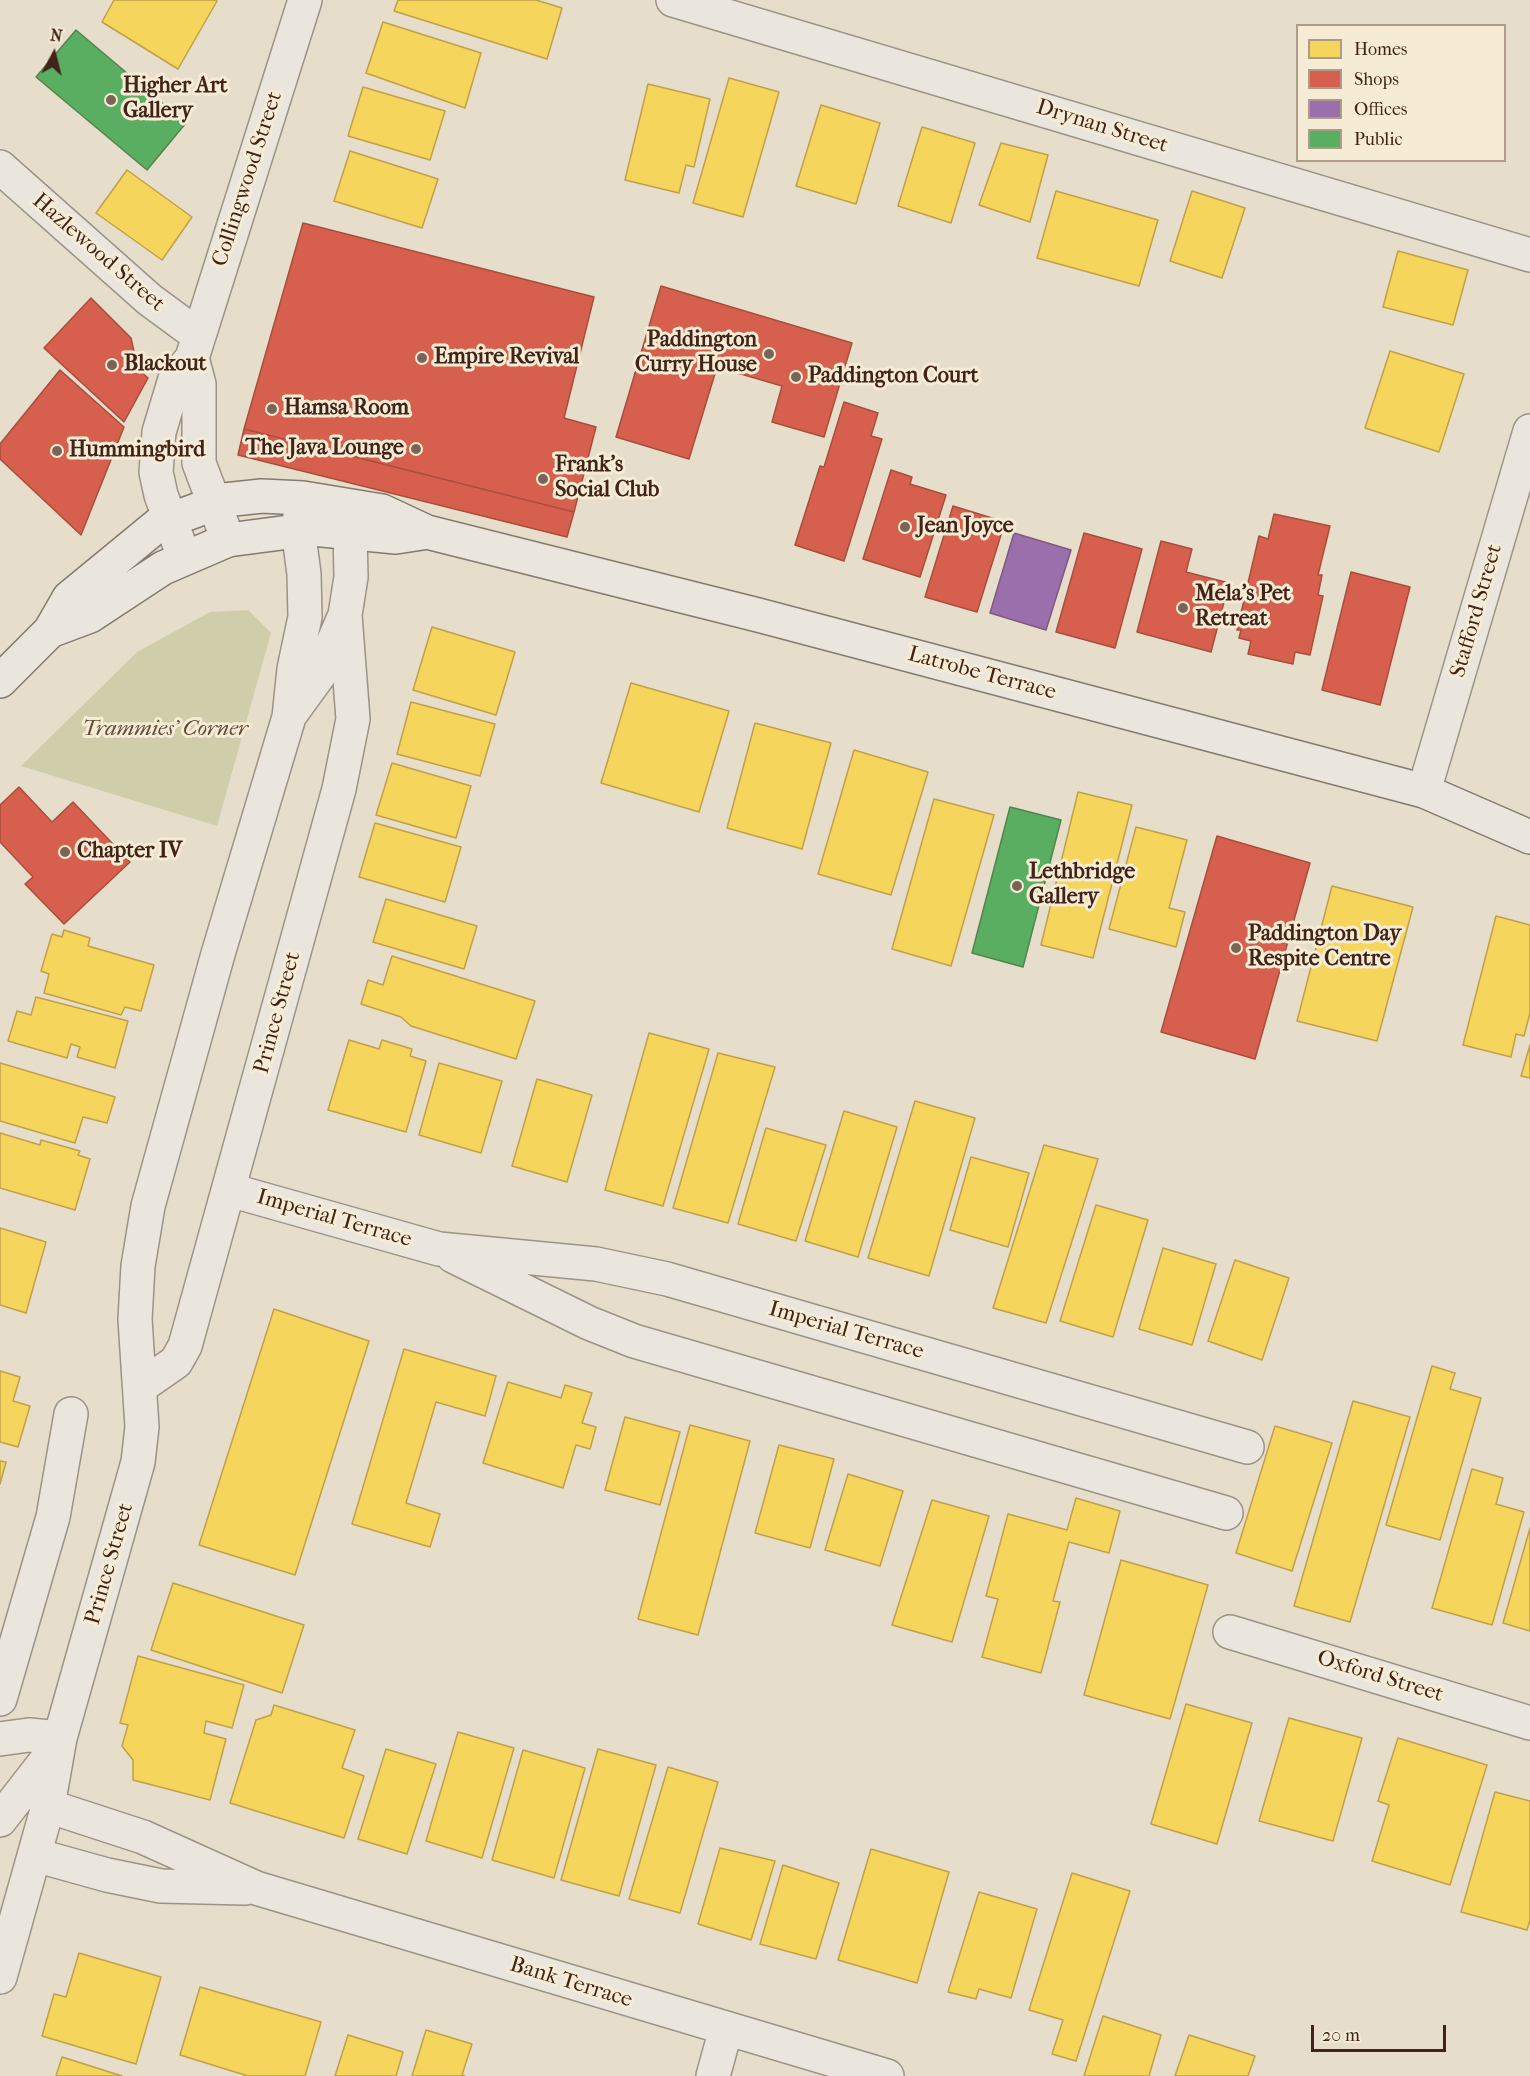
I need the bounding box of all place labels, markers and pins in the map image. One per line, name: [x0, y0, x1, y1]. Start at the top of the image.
place label: Higher Art Gallery: [123, 74, 227, 125]
marker: Higher Art Gallery: [104, 93, 118, 107]
place label: Paddington Curry House: [635, 328, 757, 380]
place label: Empire Revival: [434, 345, 579, 371]
marker: Paddington Curry House: [762, 347, 776, 361]
marker: Empire Revival: [415, 351, 429, 365]
place label: Blackout: [124, 352, 206, 378]
marker: Blackout: [105, 358, 119, 372]
place label: Paddington Court: [808, 364, 978, 390]
marker: Paddington Court: [789, 370, 803, 384]
place label: Hamsa Room: [284, 396, 409, 422]
marker: Hamsa Room: [265, 402, 279, 416]
place label: The Java Lounge: [245, 436, 404, 462]
place label: Hummingbird: [69, 438, 205, 464]
marker: The Java Lounge: [409, 442, 423, 456]
marker: Hummingbird: [50, 444, 64, 458]
place label: Frank's Social Club: [555, 453, 659, 505]
marker: Frank's Social Club: [536, 472, 550, 486]
place label: Jean Joyce: [917, 514, 1014, 540]
marker: Jean Joyce: [898, 520, 912, 534]
place label: Mela's Pet Retreat: [1195, 582, 1291, 634]
marker: Mela's Pet Retreat: [1176, 601, 1190, 615]
place label: Chapter IV: [77, 839, 182, 865]
marker: Chapter IV: [58, 845, 72, 859]
place label: Lethbridge Gallery: [1029, 860, 1135, 912]
marker: Lethbridge Gallery: [1010, 879, 1024, 893]
place label: Paddington Day Respite Centre: [1248, 922, 1401, 974]
marker: Paddington Day Respite Centre: [1229, 941, 1243, 955]

